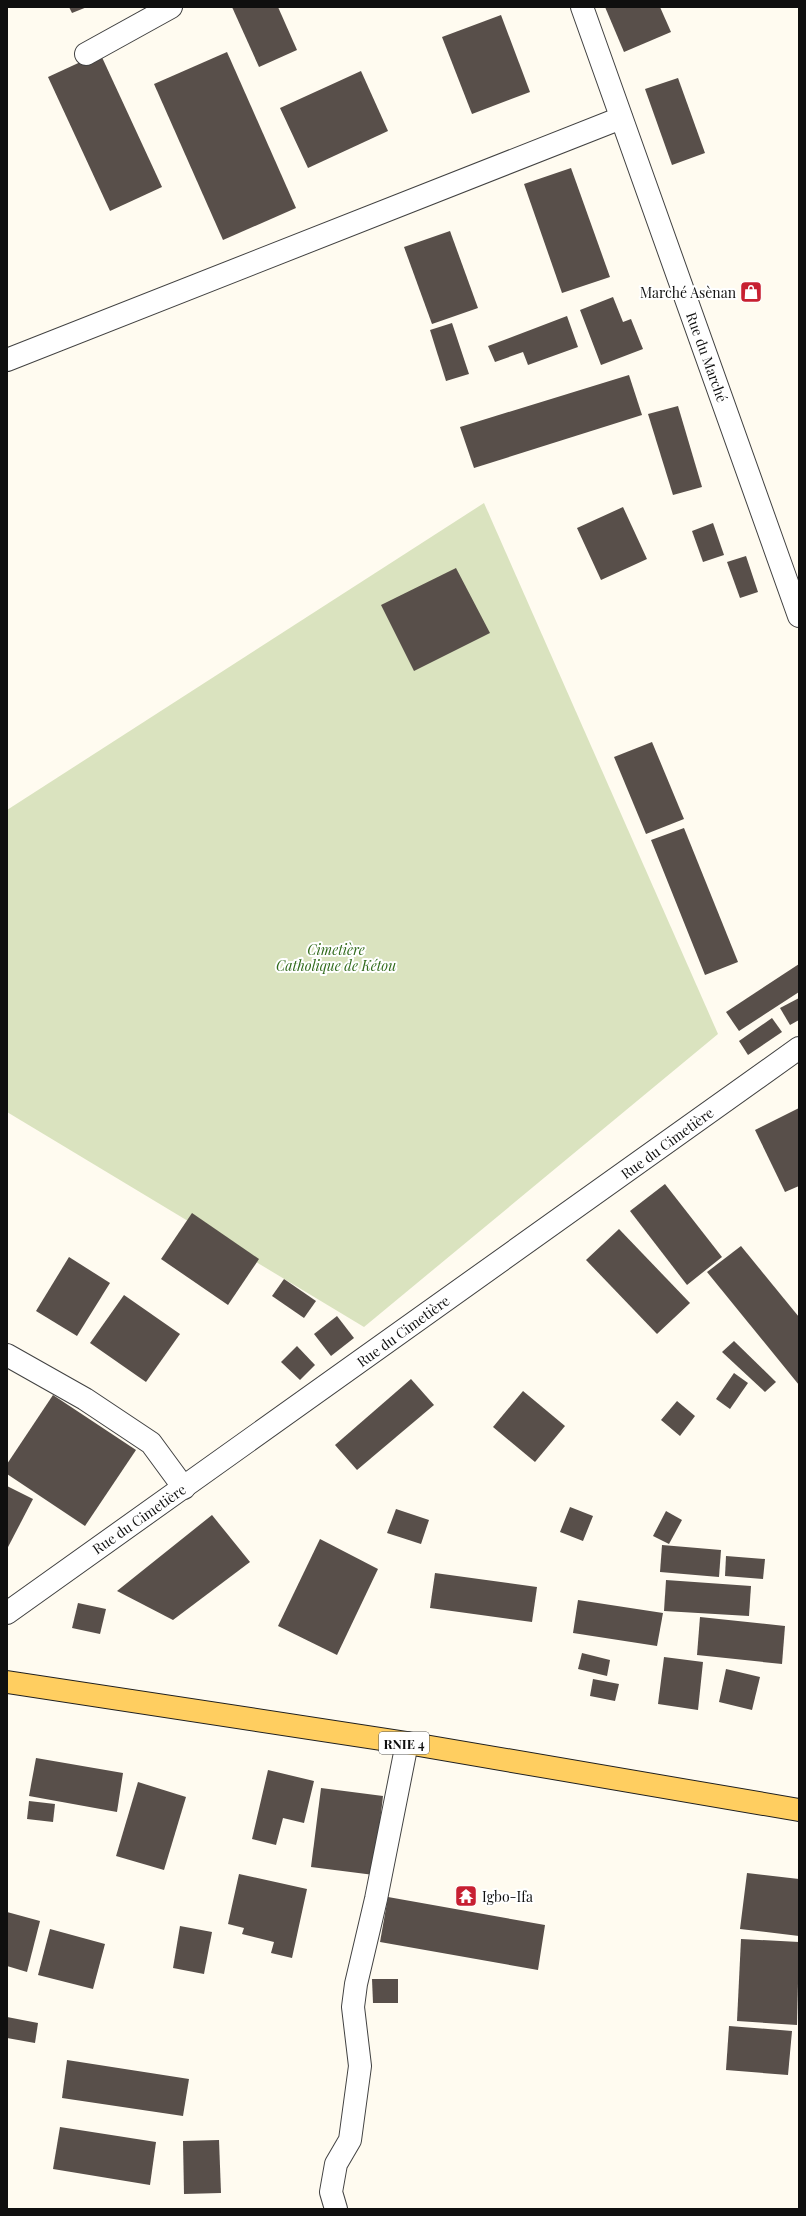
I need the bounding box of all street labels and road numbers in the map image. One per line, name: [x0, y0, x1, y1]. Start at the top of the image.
street label: Rue du Marché: [682, 309, 732, 405]
street label: Rue du Cimetière: [617, 1103, 717, 1183]
street label: Rue du Cimetière: [353, 1291, 453, 1371]
street label: Rue du Cimetière: [89, 1480, 189, 1558]
road number: RNIE 4: [379, 1732, 429, 1754]

